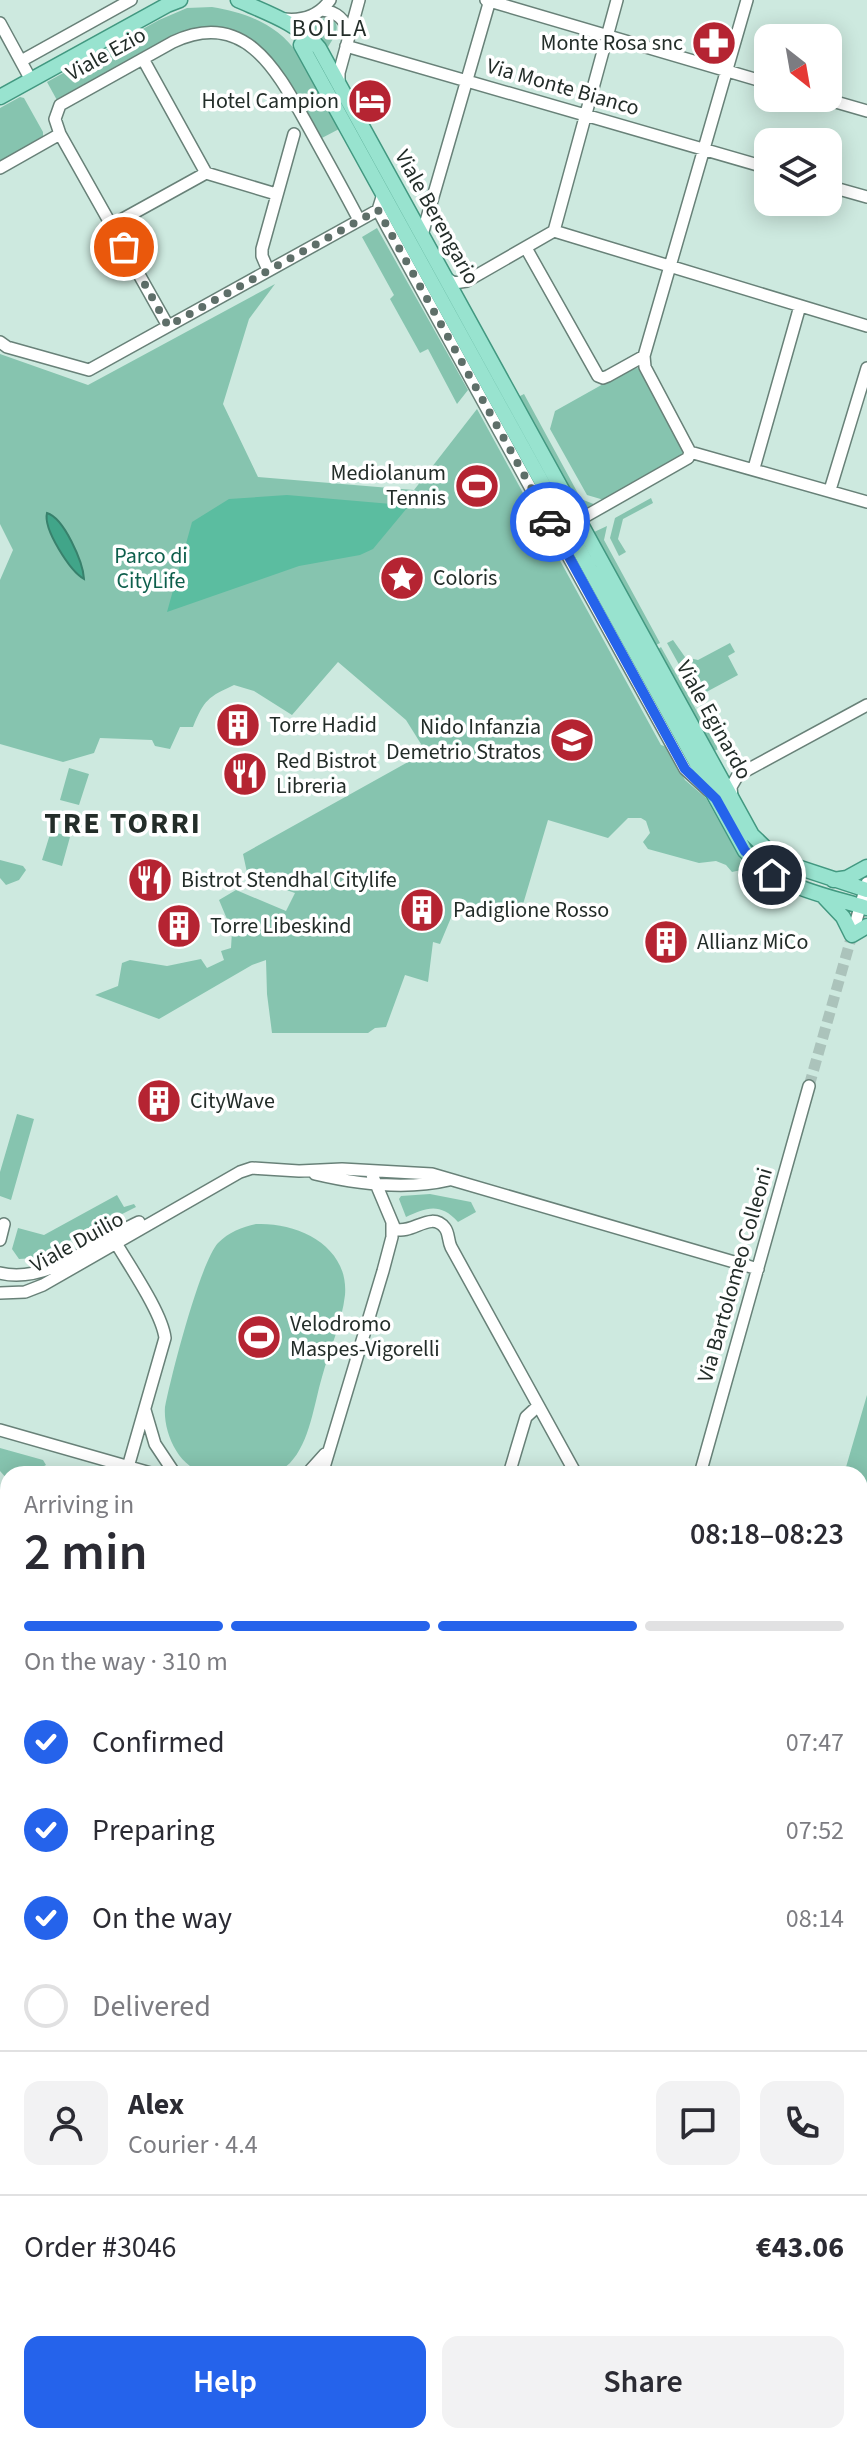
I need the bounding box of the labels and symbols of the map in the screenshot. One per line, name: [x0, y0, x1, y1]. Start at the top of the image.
district label: BOLLA: [292, 11, 368, 46]
street label: Viale Ezio: [60, 19, 152, 89]
pharmacy icon: Monte Rosa snc: [690, 19, 738, 67]
north arrow: [754, 24, 842, 112]
place label: Monte Rosa snc: [540, 27, 683, 59]
street label: Via Monte Bianco: [483, 50, 643, 124]
hotel icon: Hotel Campion: [346, 77, 394, 125]
place label: Hotel Campion: [202, 85, 339, 117]
street label: Viale Berengario: [387, 144, 487, 290]
pin: [90, 213, 158, 281]
place label: Mediolanum Tennis: [331, 457, 446, 514]
sports icon: Mediolanum Tennis: [453, 462, 501, 510]
courier: [510, 482, 590, 562]
park label: Parco di CityLife: [114, 540, 188, 597]
place icon: Coloris: [378, 554, 426, 602]
place label: Coloris: [433, 562, 497, 594]
street label: Viale Eginardo: [668, 655, 760, 785]
building icon: Torre Hadid: [214, 701, 262, 749]
place label: Torre Hadid: [269, 709, 377, 741]
place label: Nido Infanzia Demetrio Stratos: [386, 711, 541, 768]
school or university icon: Nido Infanzia Demetrio Stratos: [548, 716, 596, 764]
place label: Red Bistrot Libreria: [276, 745, 377, 802]
restaurant icon: Red Bistrot Libreria: [221, 750, 269, 798]
district label: TRE TORRI: [44, 802, 202, 845]
pin: [738, 841, 806, 909]
restaurant icon: Bistrot Stendhal Citylife: [126, 856, 174, 904]
place label: Bistrot Stendhal Citylife: [181, 864, 397, 896]
building icon: Padiglione Rosso: [398, 886, 446, 934]
place label: Padiglione Rosso: [453, 894, 609, 926]
building icon: Torre Libeskind: [155, 902, 203, 950]
place label: Torre Libeskind: [210, 910, 352, 942]
building icon: Allianz MiCo: [642, 918, 690, 966]
place label: Allianz MiCo: [697, 926, 808, 958]
building icon: CityWave: [135, 1077, 183, 1125]
place label: CityWave: [190, 1085, 275, 1117]
street label: Via Bartolomeo Colleoni: [689, 1164, 781, 1386]
street label: Viale Duilio: [24, 1203, 130, 1281]
place label: Velodromo Maspes-Vigorelli: [290, 1308, 440, 1365]
sports icon: Velodromo Maspes-Vigorelli: [235, 1313, 283, 1361]

